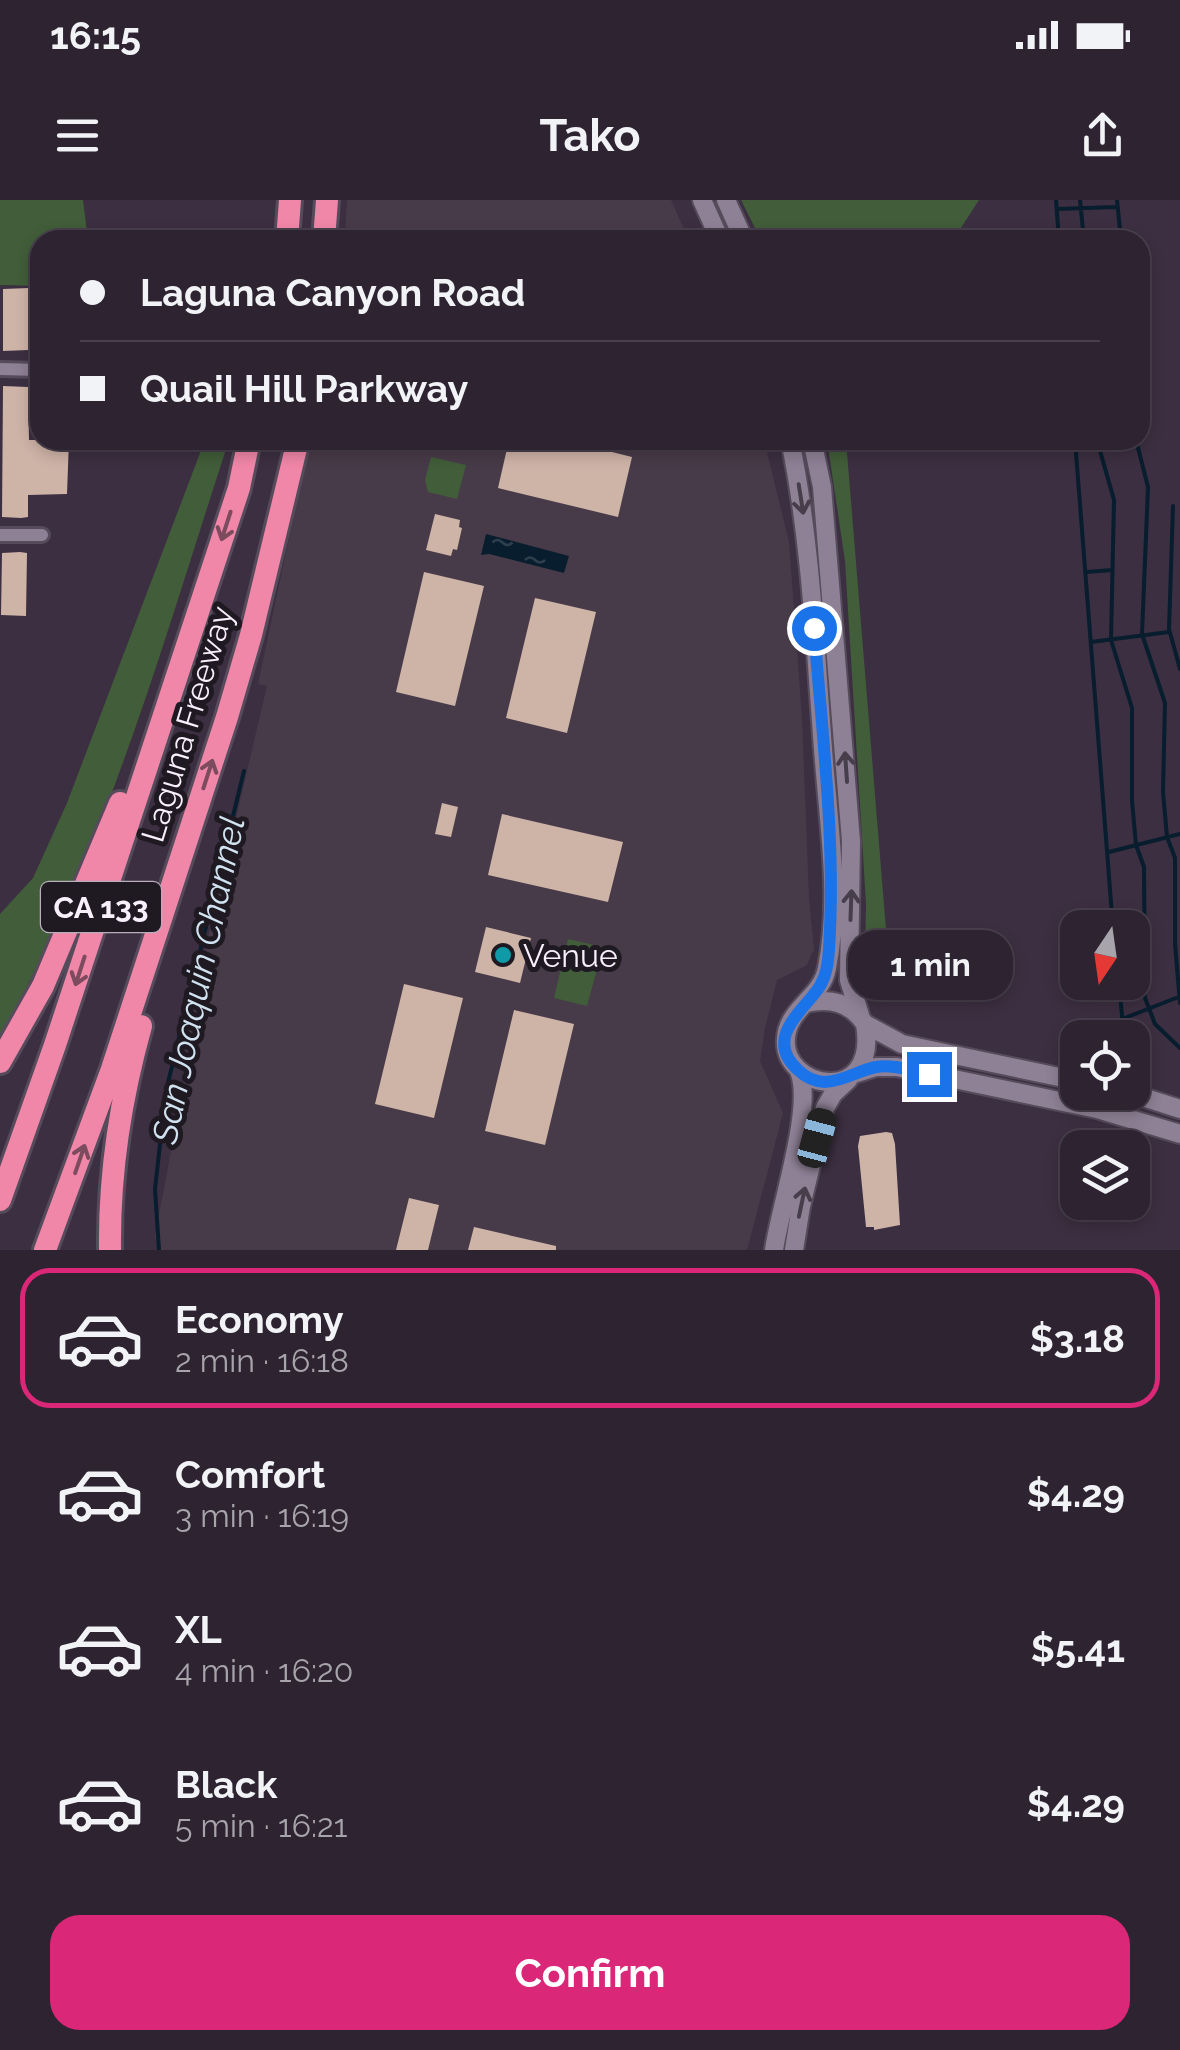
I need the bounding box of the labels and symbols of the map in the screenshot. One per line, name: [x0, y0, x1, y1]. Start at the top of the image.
one-way arrow: [793, 482, 811, 514]
one-way arrow: [216, 509, 234, 541]
street label: Laguna Freeway: [134, 602, 240, 846]
route start: [792, 606, 837, 651]
one-way arrow: [836, 752, 855, 784]
one-way arrow: [200, 759, 218, 790]
water label: San Joaquin Channel: [143, 813, 253, 1148]
road number: CA 133: [41, 882, 161, 932]
one-way arrow: [842, 890, 861, 922]
north arrow: [1060, 910, 1150, 1000]
callout: 1 min: [846, 929, 1012, 999]
place label: Venue: [523, 937, 618, 974]
marker: Venue: [492, 944, 514, 966]
one-way arrow: [69, 955, 87, 987]
route end: [907, 1052, 952, 1097]
car: [795, 1105, 839, 1171]
one-way arrow: [72, 1144, 90, 1175]
one-way arrow: [794, 1187, 813, 1219]

